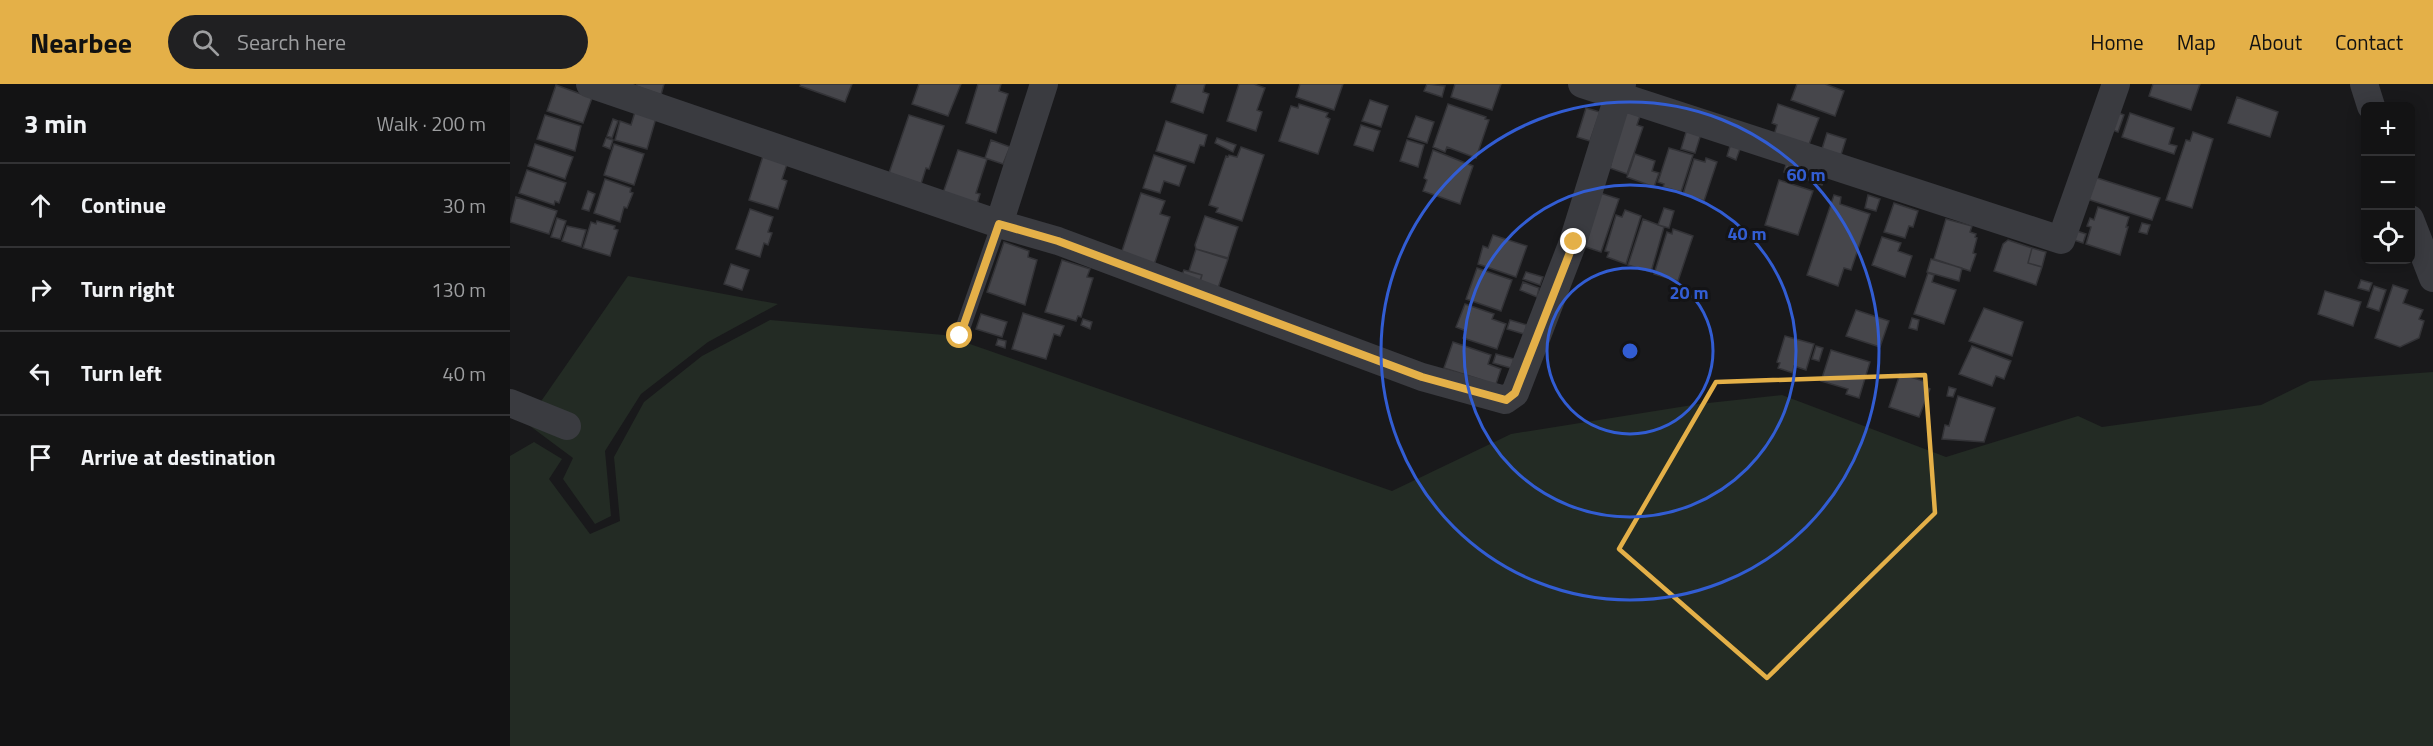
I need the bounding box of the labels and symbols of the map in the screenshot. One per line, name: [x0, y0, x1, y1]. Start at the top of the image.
text: 60 m: [1786, 161, 1826, 188]
text: 40 m: [1727, 220, 1767, 247]
route end: [1560, 228, 1586, 254]
text: 20 m: [1669, 279, 1709, 306]
route start: [946, 322, 972, 348]
centre of rings: [1620, 341, 1640, 361]

